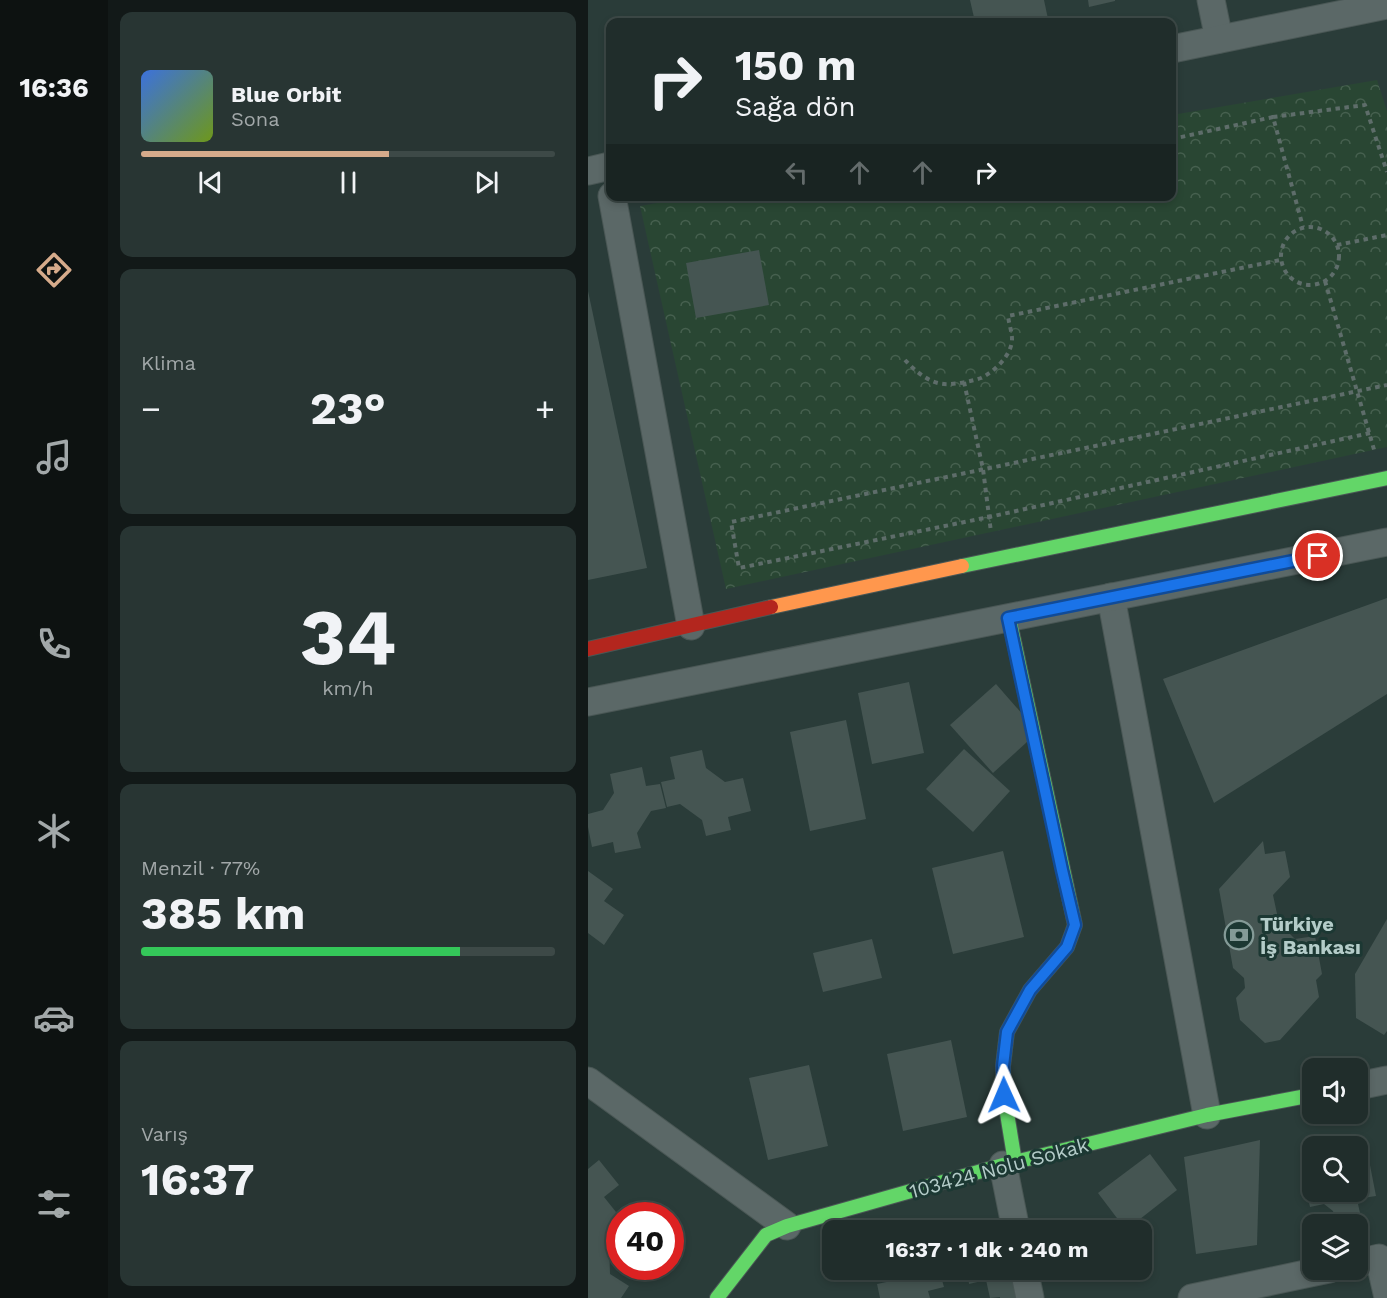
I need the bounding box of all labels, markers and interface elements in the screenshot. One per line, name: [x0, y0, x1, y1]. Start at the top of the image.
text: 150 m: [735, 41, 856, 90]
icon: right: [636, 42, 714, 120]
text: 16:36: [19, 72, 89, 104]
text: Blue Orbit: [231, 82, 341, 107]
text: Sağa dön: [735, 91, 855, 123]
text: Sona: [231, 107, 280, 131]
icon: left: [780, 156, 813, 189]
icon: ahead: [843, 156, 876, 189]
icon: ahead: [906, 156, 939, 189]
icon: right: [969, 156, 1002, 189]
icon: previous: [194, 166, 227, 199]
icon: pause: [332, 166, 365, 199]
icon: next: [470, 166, 503, 199]
icon: directions: [33, 249, 75, 291]
text: Klima: [141, 351, 196, 375]
text: 23°: [310, 382, 386, 435]
text: −: [141, 389, 161, 428]
text: +: [535, 389, 555, 428]
icon: music: [33, 436, 75, 478]
pin: [1292, 530, 1343, 581]
icon: arrive: [1301, 539, 1334, 572]
text: 34: [300, 591, 396, 683]
icon: phone: [33, 623, 75, 665]
text: km/h: [322, 676, 374, 700]
icon: climate: [33, 810, 75, 852]
text: Menzil · 77%: [141, 856, 260, 880]
text: 385 km: [141, 887, 305, 940]
place label: Türkiye İş Bankası: [1260, 912, 1361, 959]
bank icon: Türkiye İş Bankası: [1223, 919, 1255, 951]
icon: car: [33, 997, 75, 1039]
map controls: [1302, 1058, 1368, 1280]
button: sound: [1302, 1058, 1368, 1124]
position arrow: [972, 1063, 1036, 1127]
text: Varış: [141, 1122, 188, 1146]
street label: 103424 Nolu Sokak: [907, 1133, 1091, 1203]
button: search: [1302, 1136, 1368, 1202]
text: 16:37: [141, 1153, 255, 1206]
icon: filters: [33, 1183, 75, 1225]
speed limit sign: 40: [606, 1202, 684, 1280]
button: layers: [1302, 1214, 1368, 1280]
text: 16:37 · 1 dk · 240 m: [885, 1237, 1089, 1262]

